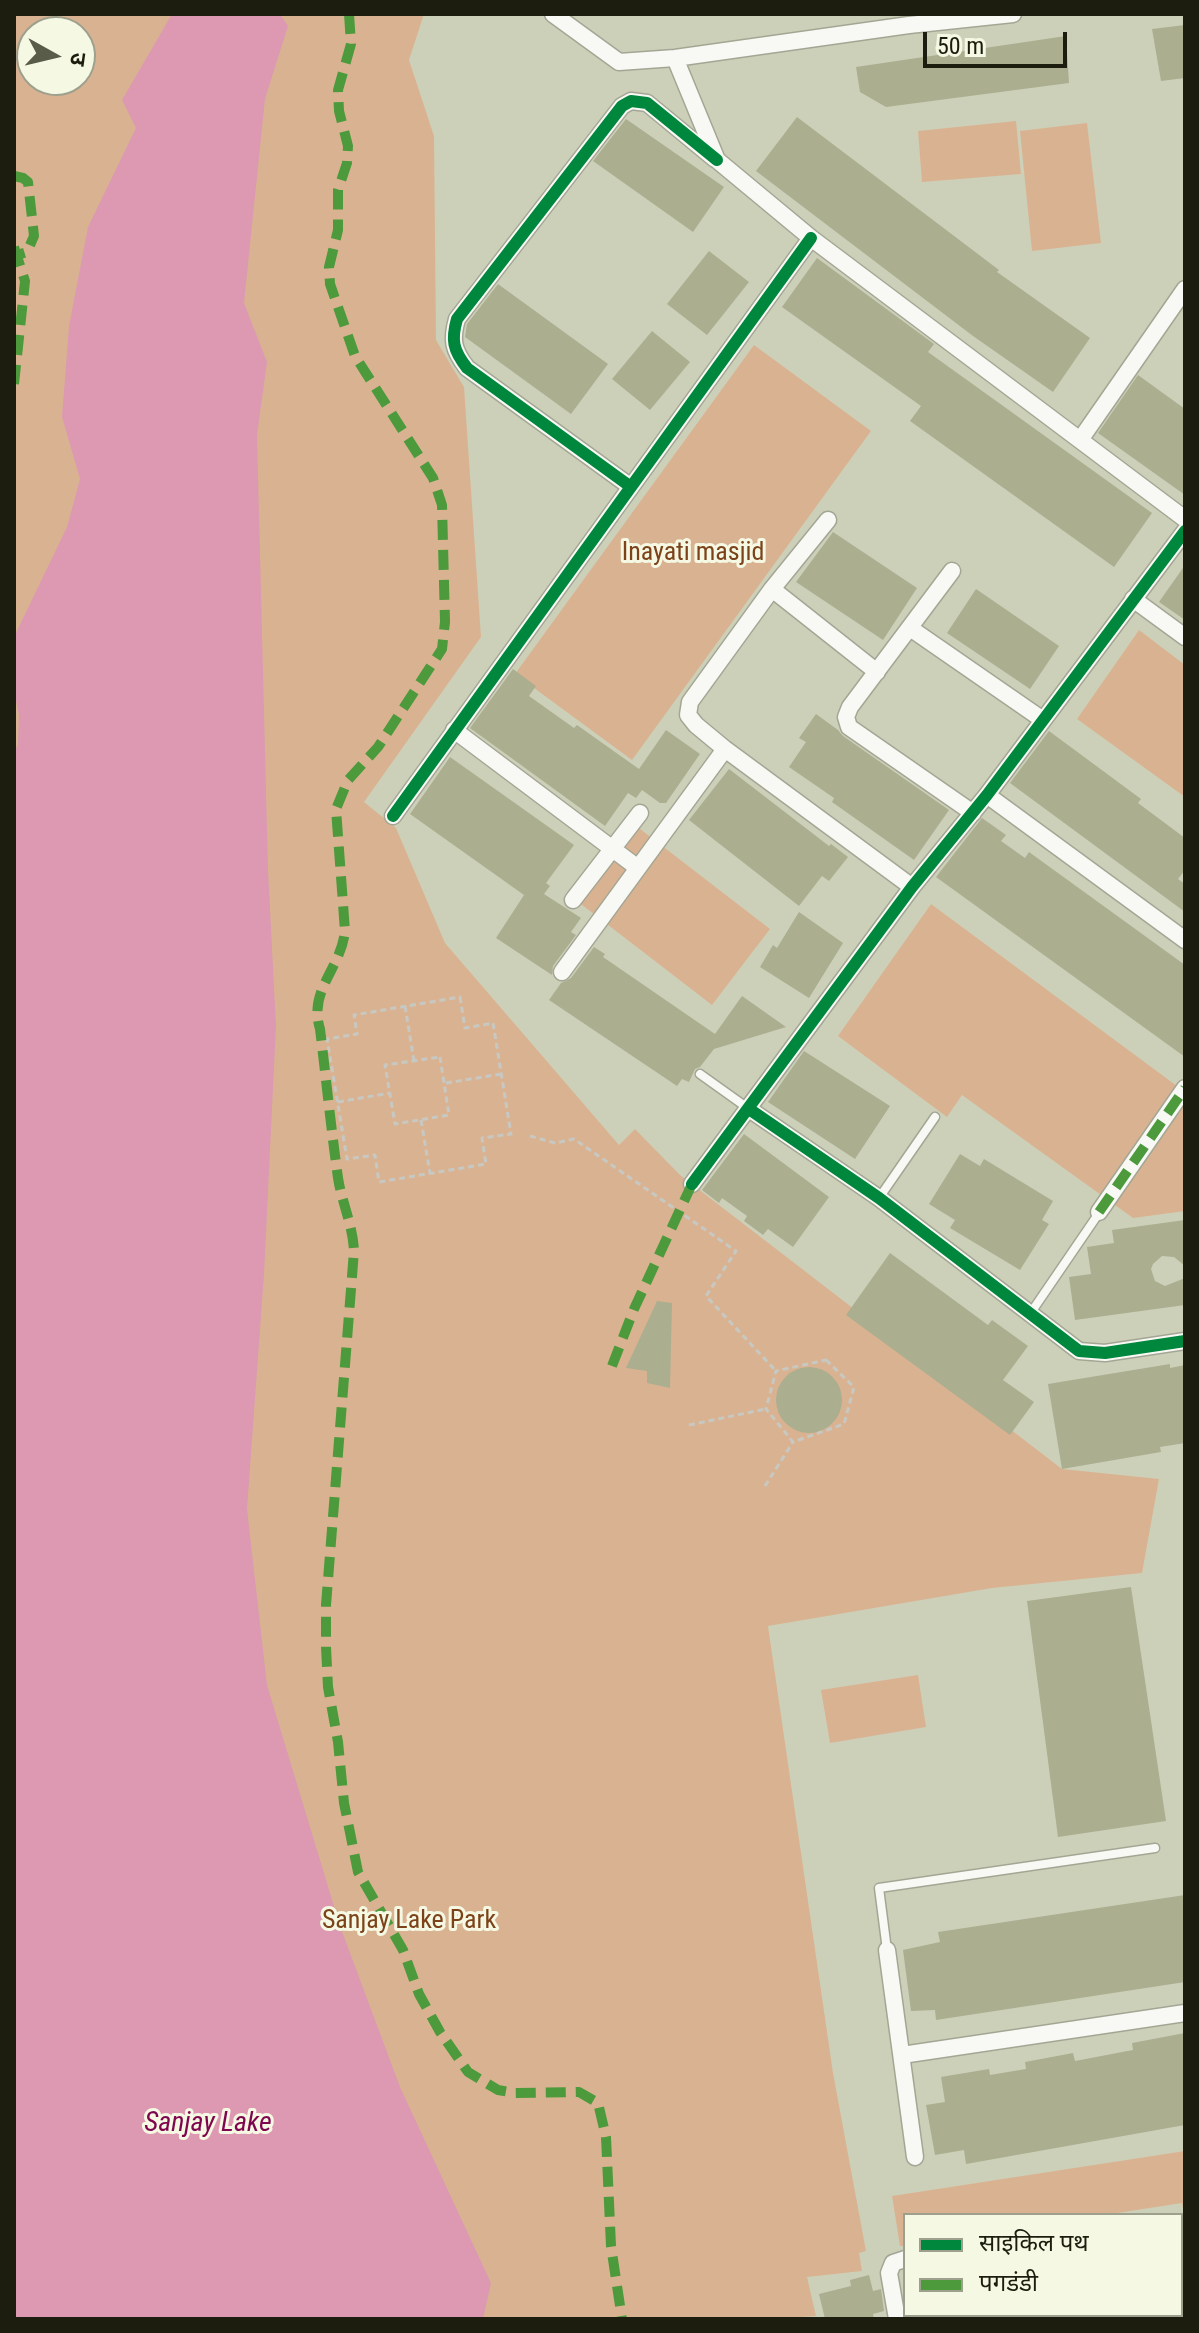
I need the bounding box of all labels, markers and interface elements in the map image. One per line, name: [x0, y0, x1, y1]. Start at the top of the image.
north arrow: [16, 16, 96, 96]
scale bar: [927, 16, 1071, 66]
text: 50 m: [937, 32, 984, 60]
text: उ: [65, 51, 92, 67]
park label: Inayati masjid: [622, 537, 764, 569]
park label: Sanjay Lake Park: [322, 1905, 496, 1937]
water label: Sanjay Lake: [144, 2107, 272, 2141]
legend: [903, 2213, 1183, 2317]
text: साइकिल पथ: [979, 2229, 1089, 2257]
text: पगडंडी: [979, 2269, 1038, 2297]

